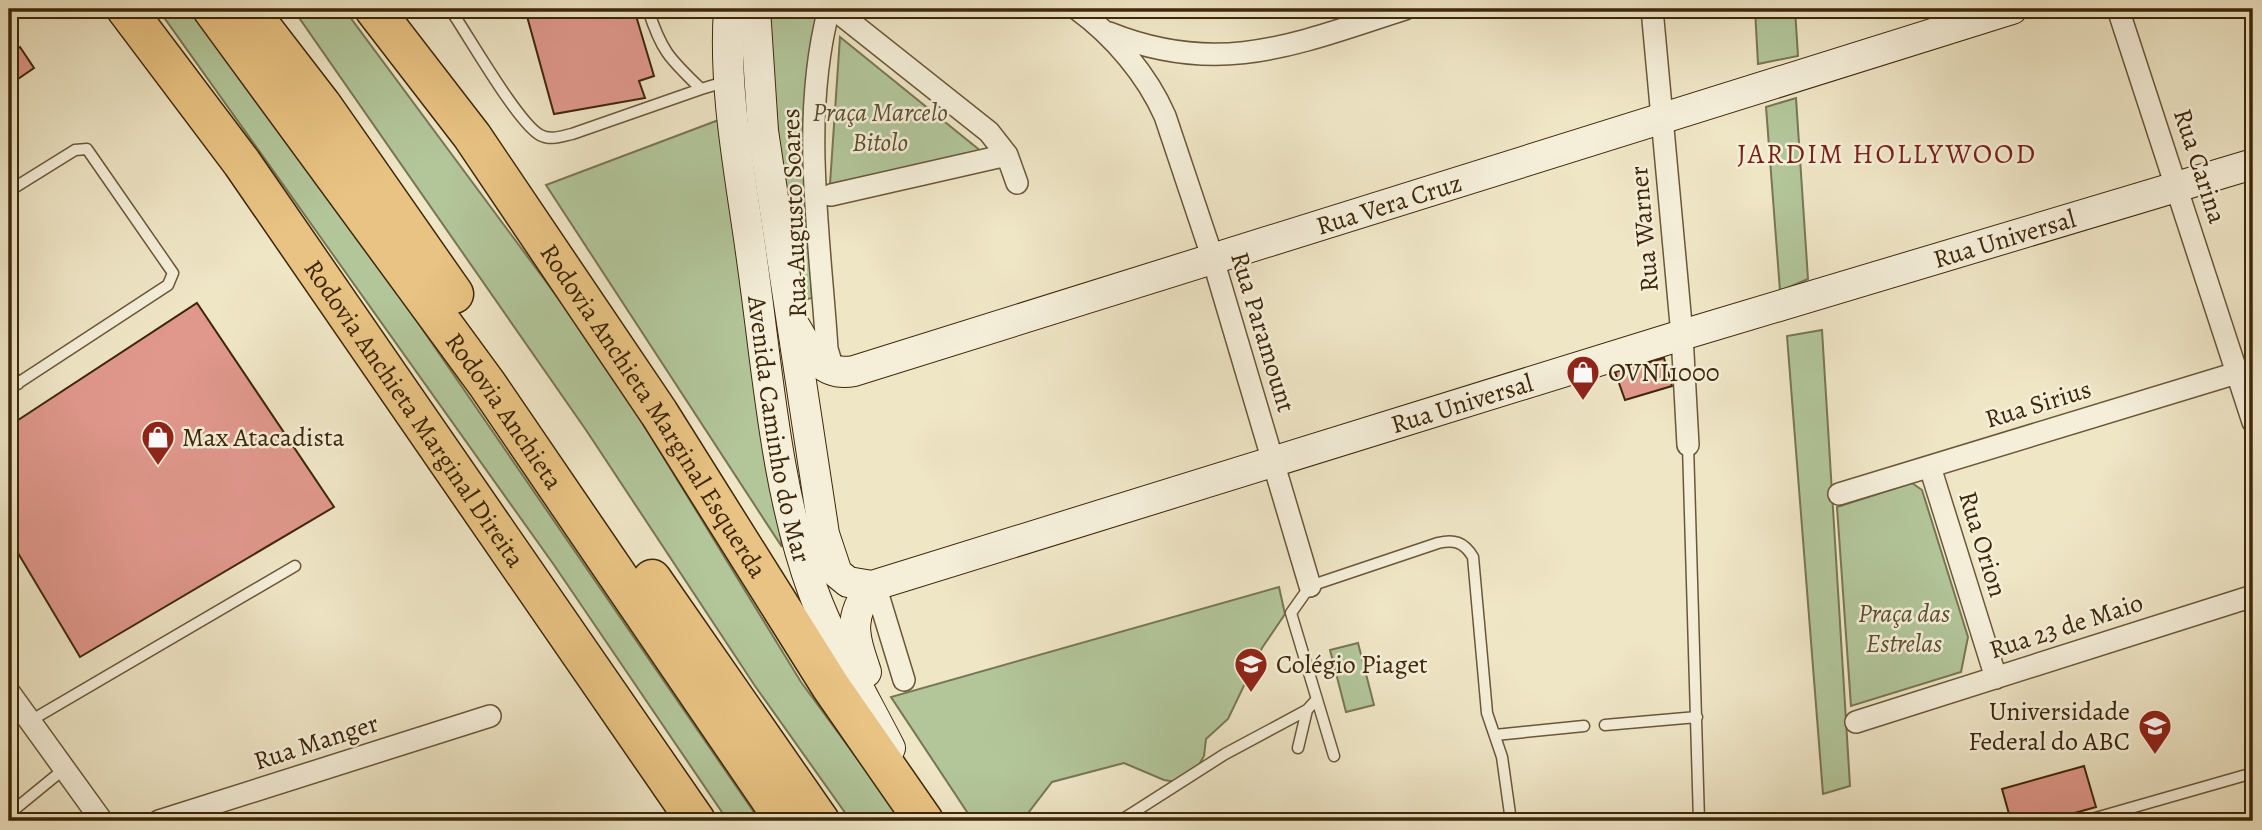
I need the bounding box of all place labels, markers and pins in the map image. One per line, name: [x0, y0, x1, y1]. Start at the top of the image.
shop icon: OVNI1000: [1564, 353, 1602, 402]
place label: OVNI1000: [1608, 355, 1720, 390]
shop icon: Max Atacadista: [139, 418, 177, 467]
place label: Max Atacadista: [182, 420, 345, 455]
school or university icon: Colégio Piaget: [1232, 645, 1270, 694]
place label: Colégio Piaget: [1276, 647, 1428, 682]
place label: Universidade Federal do ABC: [1968, 694, 2130, 759]
school or university icon: Universidade Federal do ABC: [2136, 707, 2174, 756]

